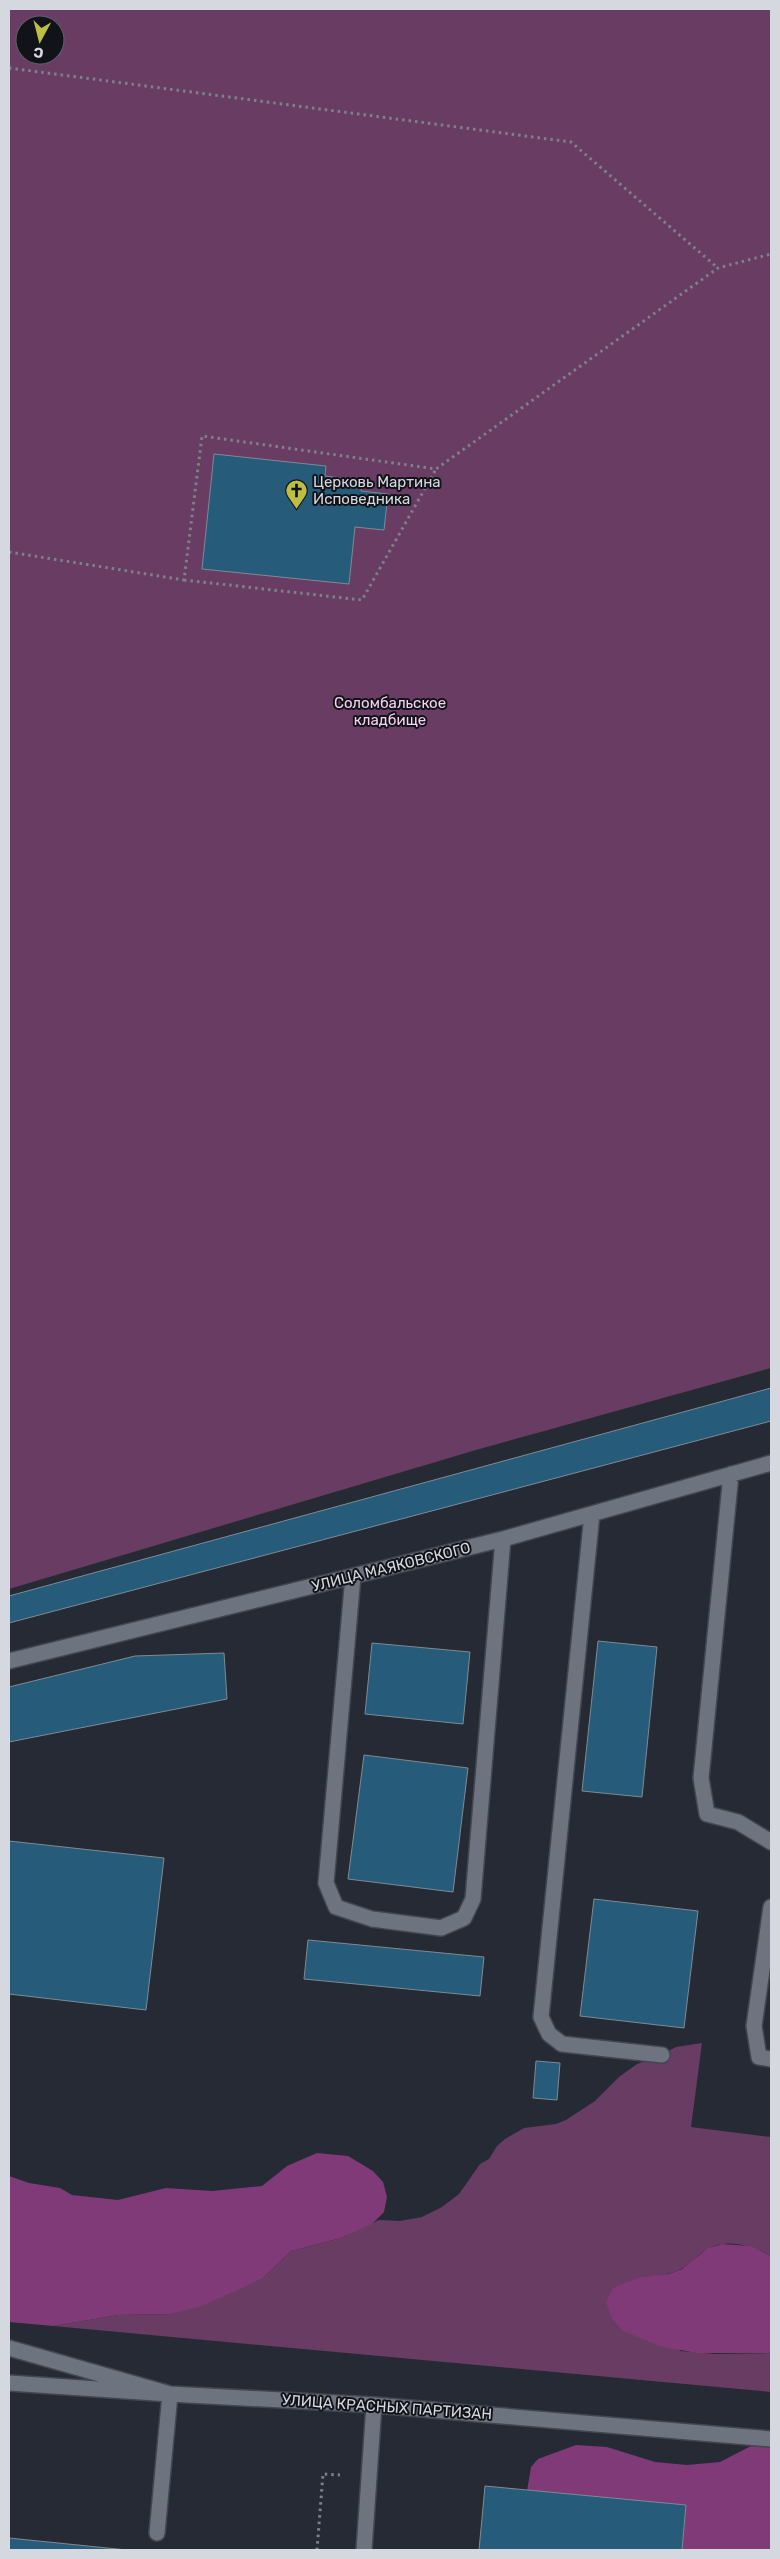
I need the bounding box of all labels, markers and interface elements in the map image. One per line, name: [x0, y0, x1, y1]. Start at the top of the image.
north arrow: [15, 15, 65, 65]
text: С: [32, 43, 44, 61]
place label: Церковь Мартина Исповедника: [313, 473, 441, 508]
church icon: Церковь Мартина Исповедника: [285, 479, 309, 510]
park label: Соломбальское кладбище: [334, 694, 446, 729]
street label: УЛИЦА МАЯКОВСКОГО: [310, 1539, 472, 1595]
street label: УЛИЦА КРАСНЫХ ПАРТИЗАН: [281, 2391, 493, 2423]

